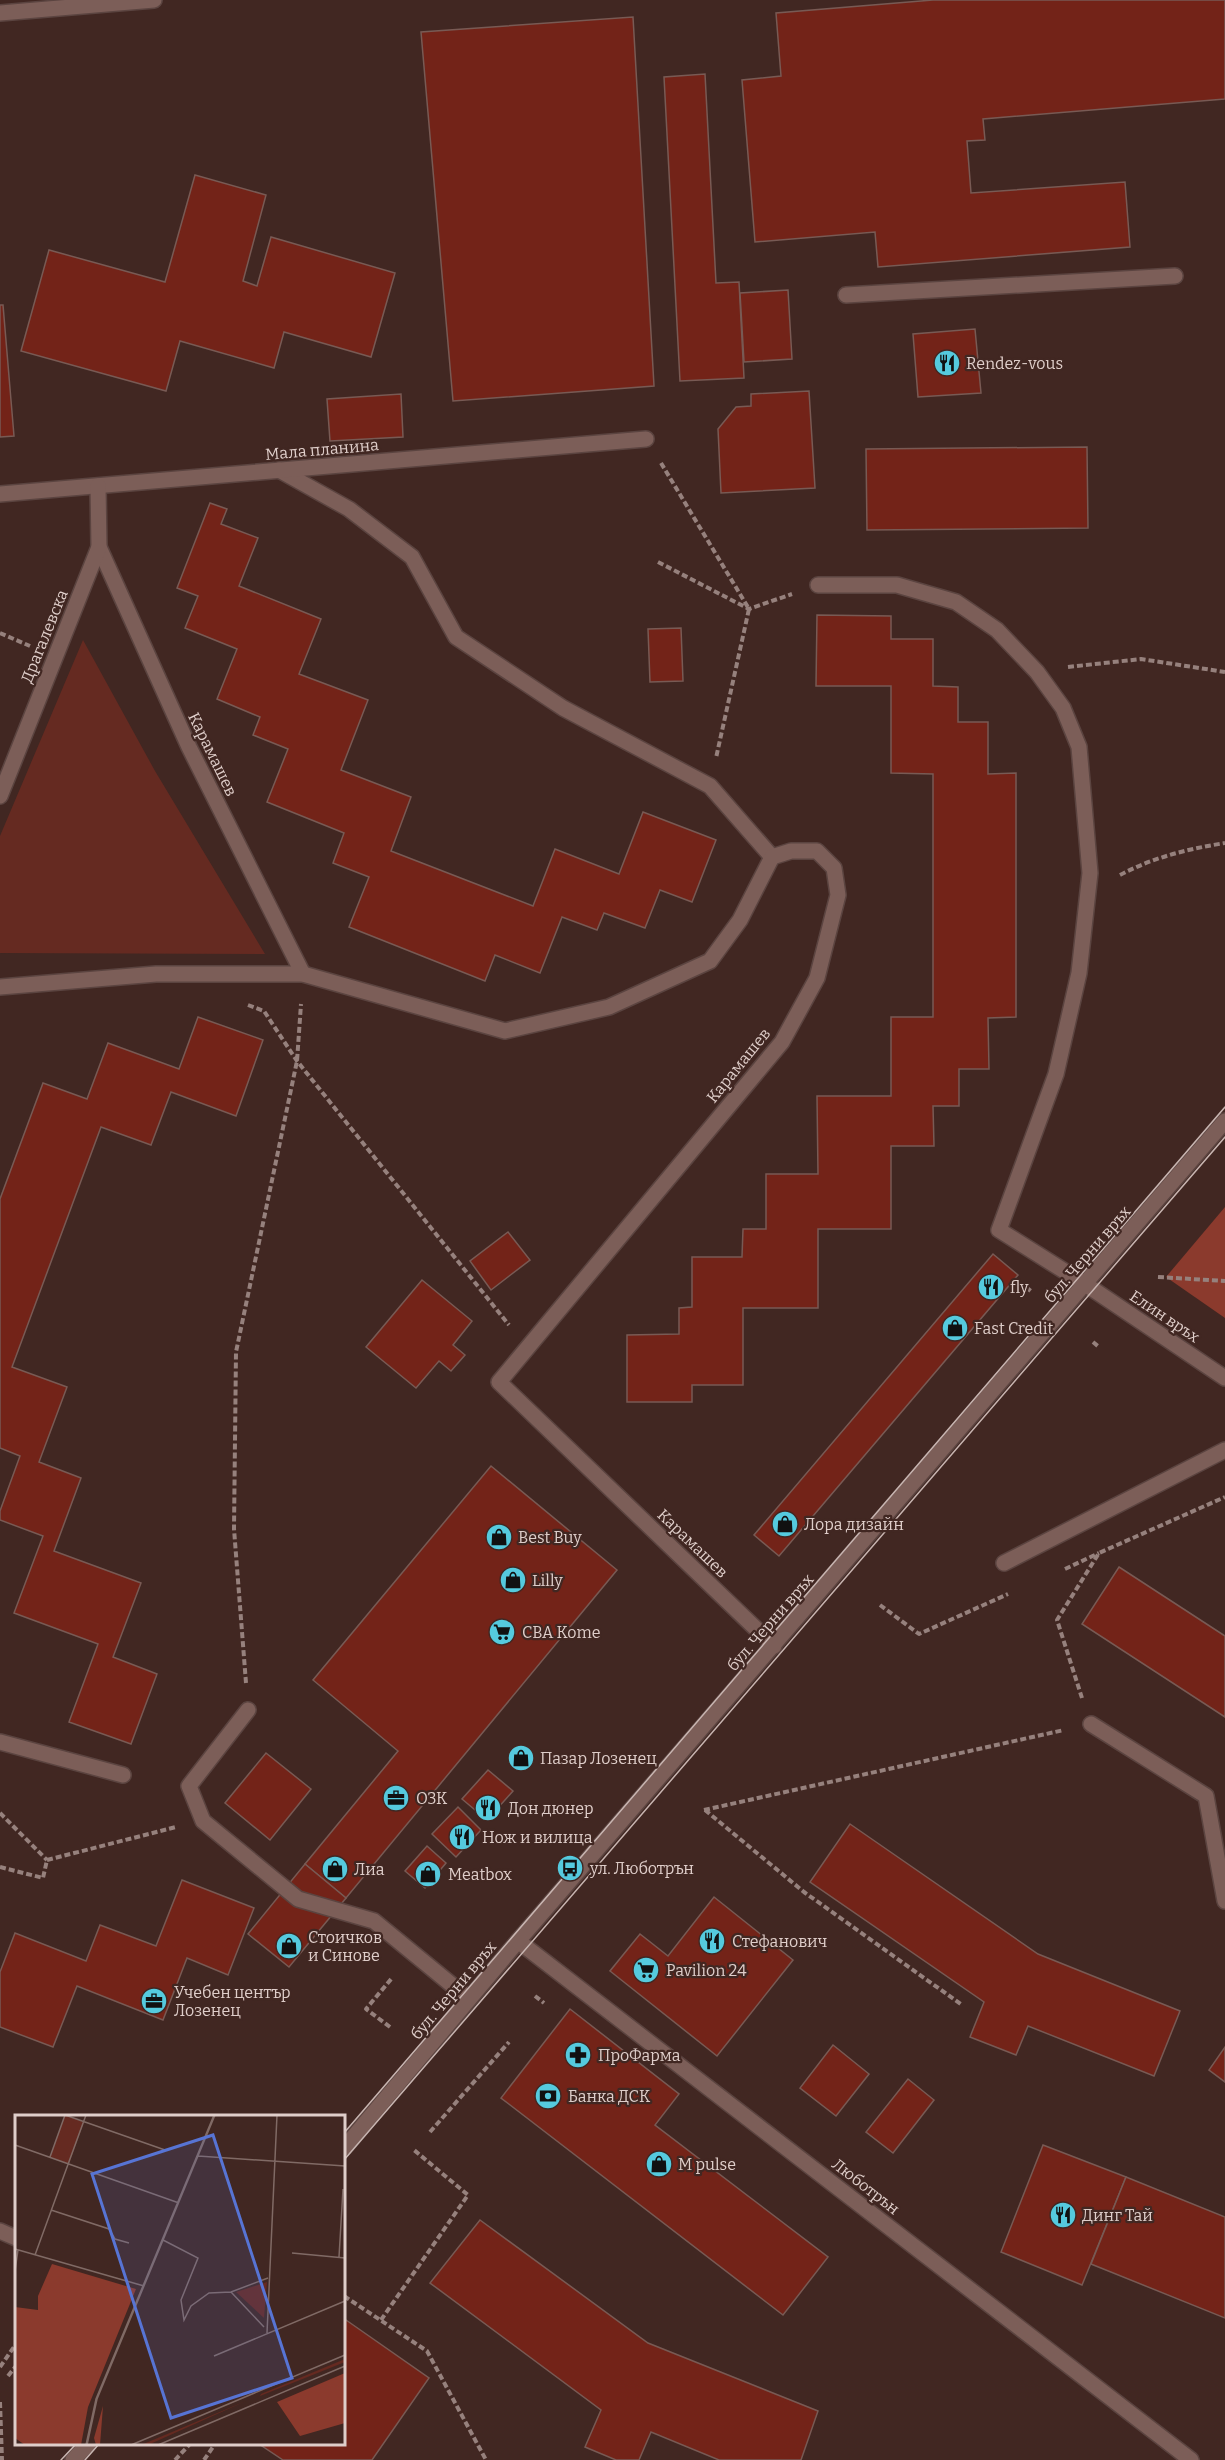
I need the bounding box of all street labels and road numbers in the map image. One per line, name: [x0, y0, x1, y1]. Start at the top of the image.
street label: Мала планина: [265, 435, 380, 464]
street label: Драгалевска: [17, 587, 72, 685]
street label: Карамашев: [184, 709, 241, 799]
street label: Карамашев: [703, 1024, 774, 1106]
street label: бул. Черни връх: [1040, 1202, 1135, 1307]
street label: Елин връх: [1126, 1286, 1203, 1347]
street label: Карамашев: [654, 1505, 732, 1582]
street label: бул. Черни връх: [723, 1570, 818, 1675]
street label: бул. Черни връх: [407, 1937, 500, 2043]
street label: Люботрън: [828, 2154, 903, 2218]

